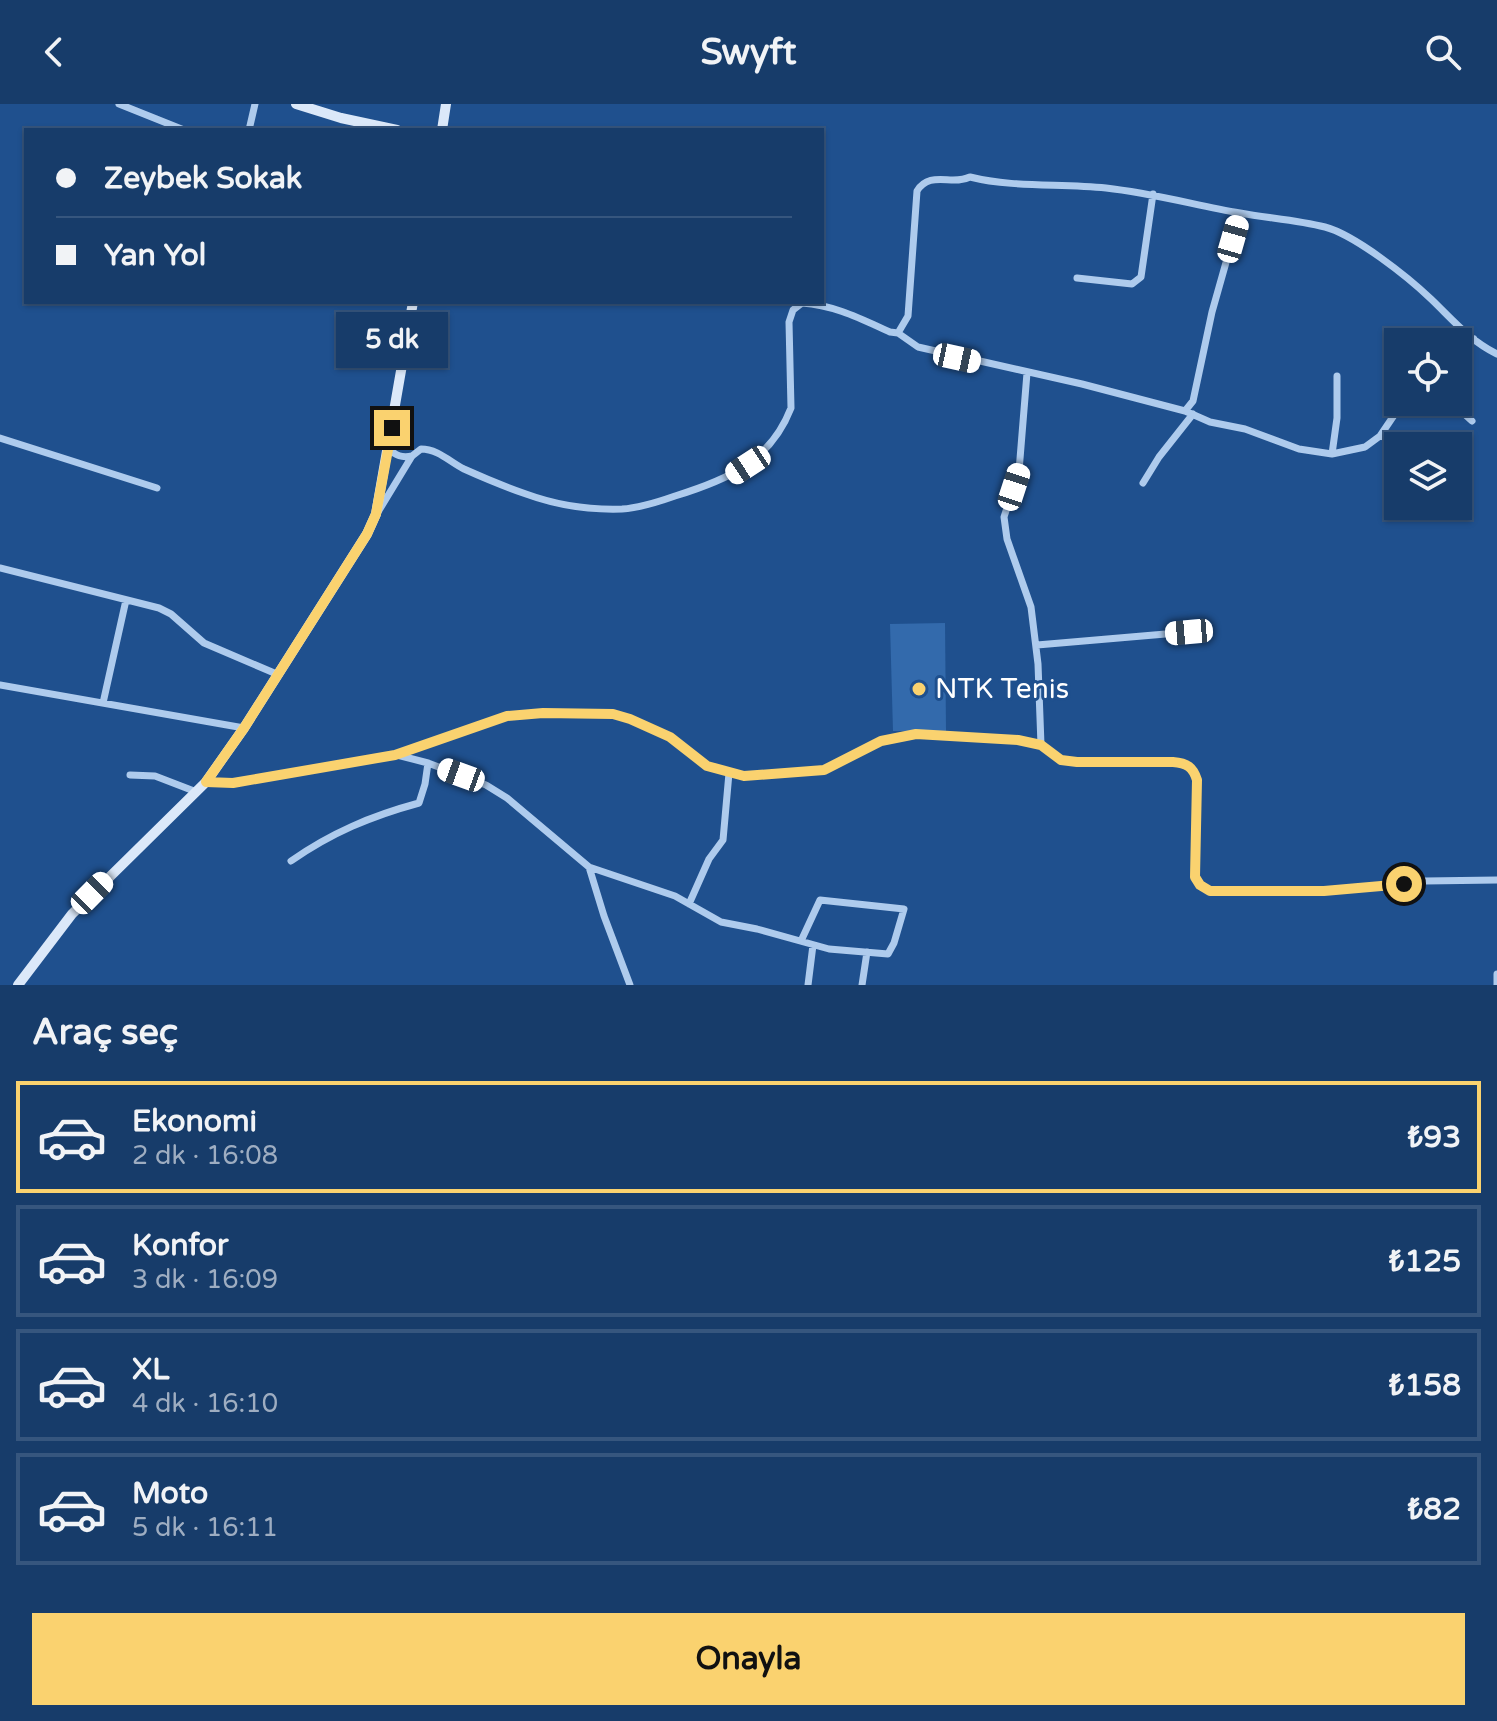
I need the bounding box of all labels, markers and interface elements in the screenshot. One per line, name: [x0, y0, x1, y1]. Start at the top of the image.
icon: back: [32, 30, 76, 74]
icon: search: [1421, 30, 1465, 74]
text: Swyft: [700, 31, 797, 74]
text: Zeybek Sokak: [104, 160, 302, 197]
car: [1215, 213, 1251, 265]
text: Yan Yol: [104, 237, 206, 274]
callout: 5 dk: [336, 312, 448, 368]
text: 5 dk: [365, 324, 419, 355]
map controls: [1384, 328, 1472, 520]
button: locate: [1384, 328, 1472, 416]
car: [931, 341, 983, 375]
route end: [374, 410, 410, 446]
button: layers: [1384, 432, 1472, 520]
car: [721, 442, 775, 488]
car: [995, 460, 1033, 514]
car: [1164, 618, 1214, 646]
place label: NTK Tenis: [935, 672, 1069, 706]
marker: NTK Tenis: [910, 680, 928, 698]
car: [434, 756, 488, 794]
route start: [1386, 866, 1422, 902]
car: [67, 868, 117, 918]
text: Araç seç: [32, 1011, 178, 1054]
icon: car: [36, 1101, 108, 1173]
text: Ekonomi: [132, 1103, 257, 1140]
text: ₺93: [1407, 1119, 1461, 1156]
text: 2 dk · 16:08: [132, 1140, 278, 1171]
icon: car: [36, 1225, 108, 1297]
text: Konfor: [132, 1227, 229, 1264]
text: ₺125: [1389, 1243, 1461, 1280]
text: 3 dk · 16:09: [132, 1264, 278, 1295]
icon: car: [36, 1349, 108, 1421]
text: XL: [132, 1351, 169, 1388]
text: ₺158: [1389, 1367, 1461, 1404]
text: 4 dk · 16:10: [132, 1388, 278, 1419]
icon: car: [36, 1473, 108, 1545]
text: Moto: [132, 1475, 208, 1512]
text: ₺82: [1407, 1491, 1461, 1528]
text: 5 dk · 16:11: [132, 1512, 278, 1543]
button: Onayla: [32, 1613, 1465, 1705]

